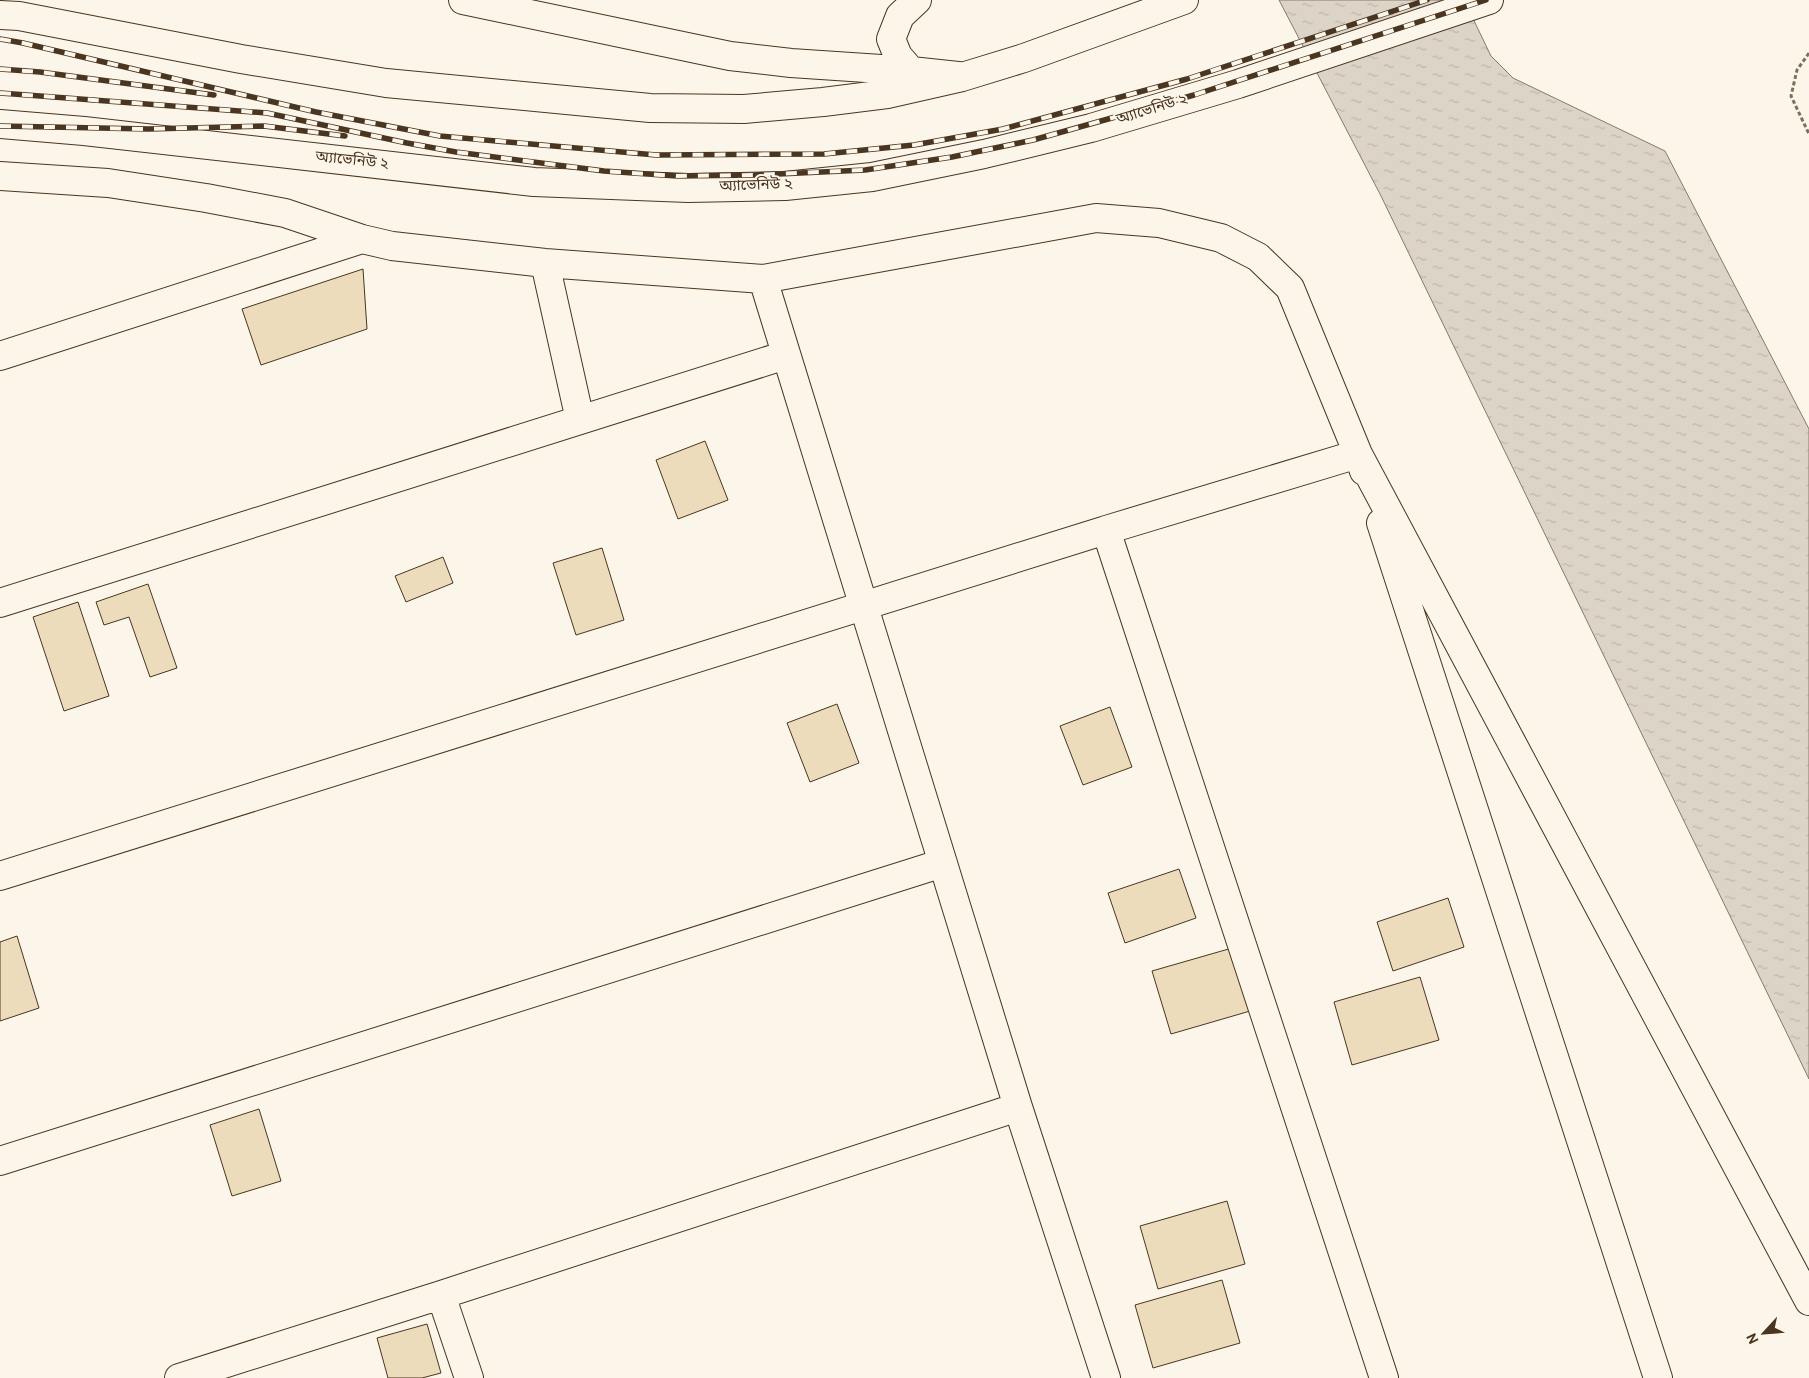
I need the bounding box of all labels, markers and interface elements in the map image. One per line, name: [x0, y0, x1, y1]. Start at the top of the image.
street label: অ্যাভেনিউ ২: [1113, 90, 1190, 130]
street label: অ্যাভেনিউ ২: [313, 148, 390, 174]
street label: অ্যাভেনিউ ২: [718, 175, 793, 197]
north arrow: [1739, 1308, 1789, 1358]
text: N: [1744, 1330, 1764, 1346]

